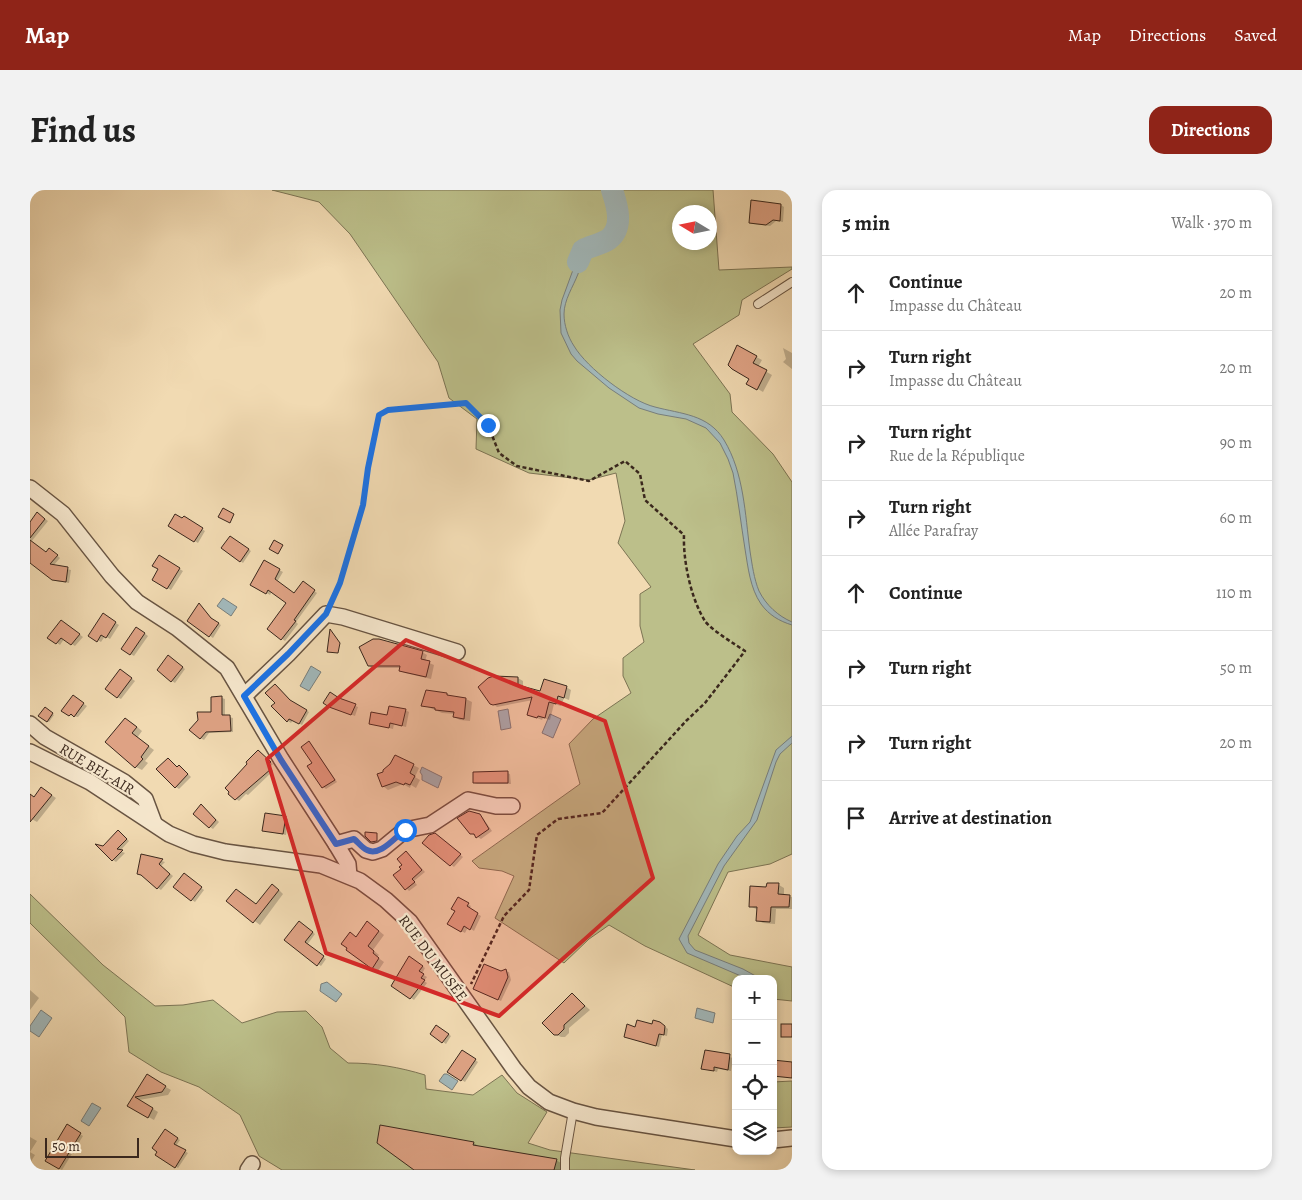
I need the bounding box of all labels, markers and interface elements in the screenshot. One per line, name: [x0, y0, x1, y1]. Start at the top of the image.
text: Map: [25, 19, 69, 51]
text: Map: [1068, 23, 1101, 47]
text: Directions: [1129, 23, 1206, 47]
text: Saved: [1234, 23, 1277, 47]
text: Find us: [30, 106, 136, 154]
button: Directions: [1149, 106, 1272, 154]
north arrow: [672, 205, 717, 250]
text: 5 min: [842, 209, 890, 237]
text: Walk · 370 m: [1171, 212, 1252, 234]
text: Continue: [889, 269, 963, 295]
icon: ahead: [842, 279, 870, 307]
text: 20 m: [1219, 282, 1252, 304]
text: Impasse du Château: [889, 295, 1022, 317]
text: Turn right: [889, 344, 971, 370]
icon: right: [842, 354, 870, 382]
text: 20 m: [1219, 357, 1252, 379]
text: Impasse du Château: [889, 370, 1022, 392]
route end: [477, 414, 500, 437]
text: Turn right: [889, 419, 971, 445]
icon: right: [842, 429, 870, 457]
text: 90 m: [1220, 432, 1252, 454]
text: Rue de la République: [889, 445, 1025, 467]
text: Turn right: [889, 494, 971, 520]
icon: right: [842, 504, 870, 532]
text: 60 m: [1220, 507, 1252, 529]
text: Allée Parafray: [889, 520, 978, 542]
icon: ahead: [842, 579, 870, 607]
text: Continue: [889, 580, 963, 606]
text: 110 m: [1216, 582, 1252, 604]
icon: right: [842, 654, 870, 682]
text: Turn right: [889, 655, 971, 681]
text: 50 m: [1220, 657, 1252, 679]
icon: right: [842, 729, 870, 757]
text: Turn right: [889, 730, 971, 756]
text: 20 m: [1219, 732, 1252, 754]
street label: RUE BEL-AIR: [56, 739, 139, 800]
icon: arrive: [842, 804, 870, 832]
text: Arrive at destination: [889, 805, 1052, 831]
route start: [394, 819, 417, 842]
street label: RUE DU MUSÉE: [394, 911, 472, 1005]
map controls: [732, 975, 777, 1155]
button: +: [732, 975, 777, 1020]
button: −: [732, 1020, 777, 1065]
button: locate: [732, 1065, 777, 1110]
button: layers: [732, 1110, 777, 1155]
scale bar: [45, 1135, 139, 1158]
text: 50 m: [52, 1137, 80, 1156]

